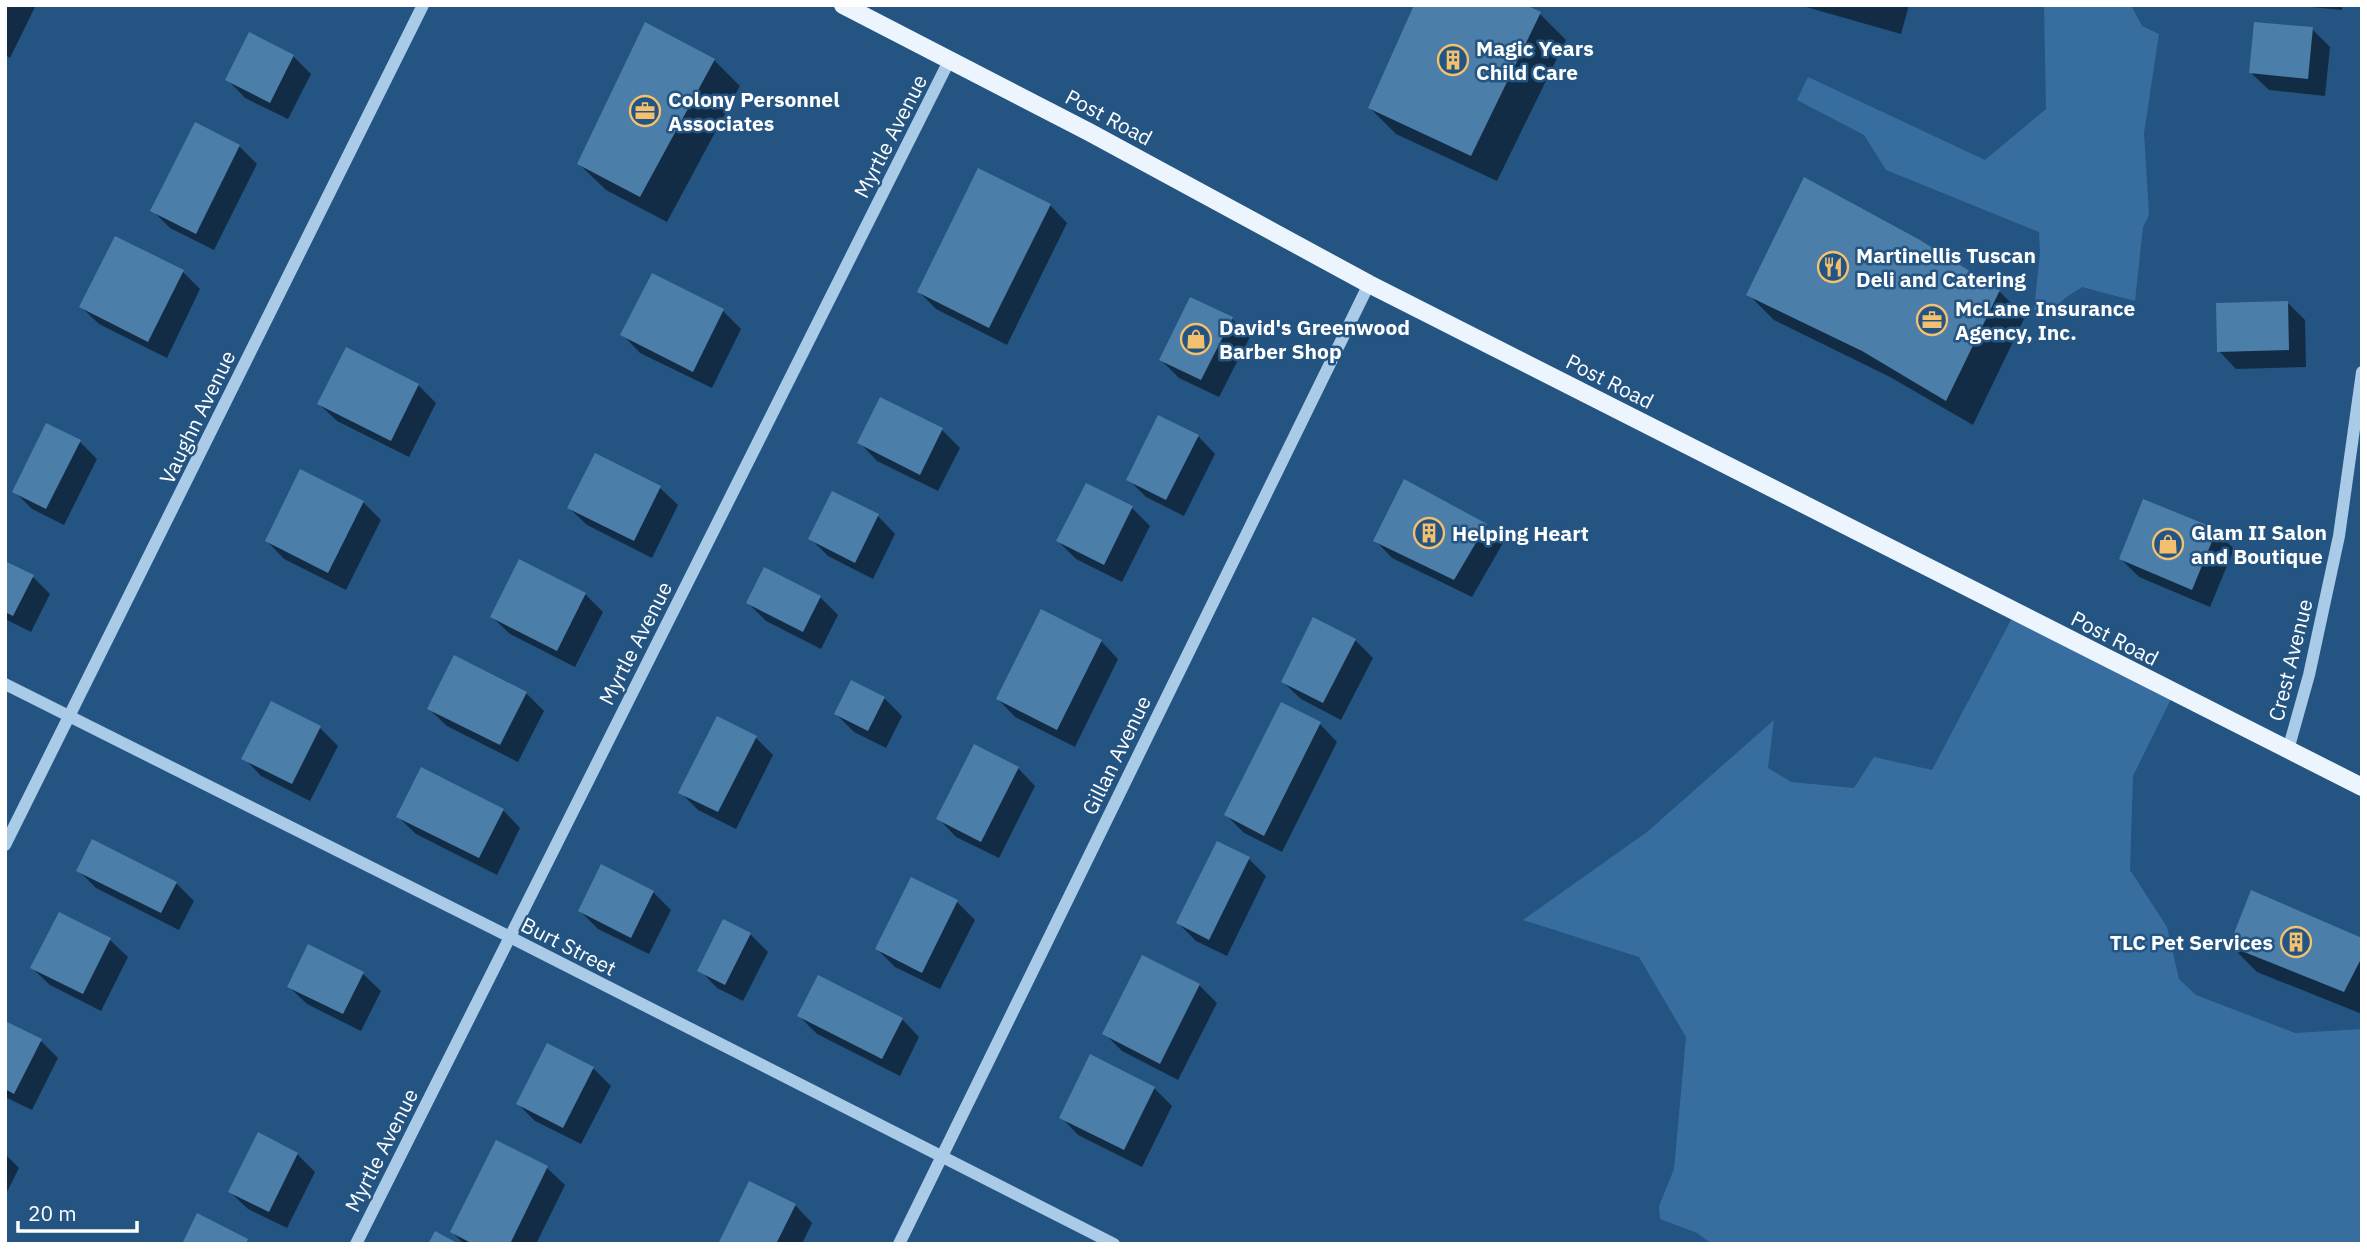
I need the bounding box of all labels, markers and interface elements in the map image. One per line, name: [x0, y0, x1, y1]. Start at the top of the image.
place label: Magic Years Child Care: [1476, 34, 1594, 86]
building icon: Magic Years Child Care: [1436, 43, 1470, 77]
street label: Myrtle Avenue: [847, 69, 933, 203]
street label: Post Road: [1061, 82, 1157, 152]
place label: Colony Personnel Associates: [668, 85, 840, 137]
office icon: Colony Personnel Associates: [628, 94, 662, 128]
place label: Martinellis Tuscan Deli and Catering: [1856, 241, 2036, 293]
restaurant icon: Martinellis Tuscan Deli and Catering: [1816, 250, 1850, 284]
place label: McLane Insurance Agency, Inc.: [1955, 294, 2136, 346]
office icon: McLane Insurance Agency, Inc.: [1915, 303, 1949, 337]
place label: David's Greenwood Barber Shop: [1219, 313, 1410, 365]
shop icon: David's Greenwood Barber Shop: [1179, 322, 1213, 356]
street label: Vaughn Avenue: [153, 346, 241, 488]
street label: Post Road: [1561, 347, 1659, 415]
building icon: Helping Heart: [1412, 516, 1446, 550]
place label: Glam II Salon and Boutique: [2191, 518, 2327, 570]
place label: Helping Heart: [1452, 519, 1589, 547]
shop icon: Glam II Salon and Boutique: [2151, 527, 2185, 561]
street label: Myrtle Avenue: [592, 576, 678, 710]
street label: Crest Avenue: [2261, 596, 2319, 724]
street label: Post Road: [2066, 604, 2164, 672]
street label: Gillan Avenue: [1075, 691, 1157, 819]
street label: Burt Street: [517, 910, 621, 982]
building icon: TLC Pet Services: [2279, 925, 2313, 959]
place label: TLC Pet Services: [2110, 928, 2273, 956]
street label: Myrtle Avenue: [338, 1083, 424, 1217]
scale bar: [18, 1190, 136, 1234]
text: 20 m: [28, 1199, 77, 1227]

